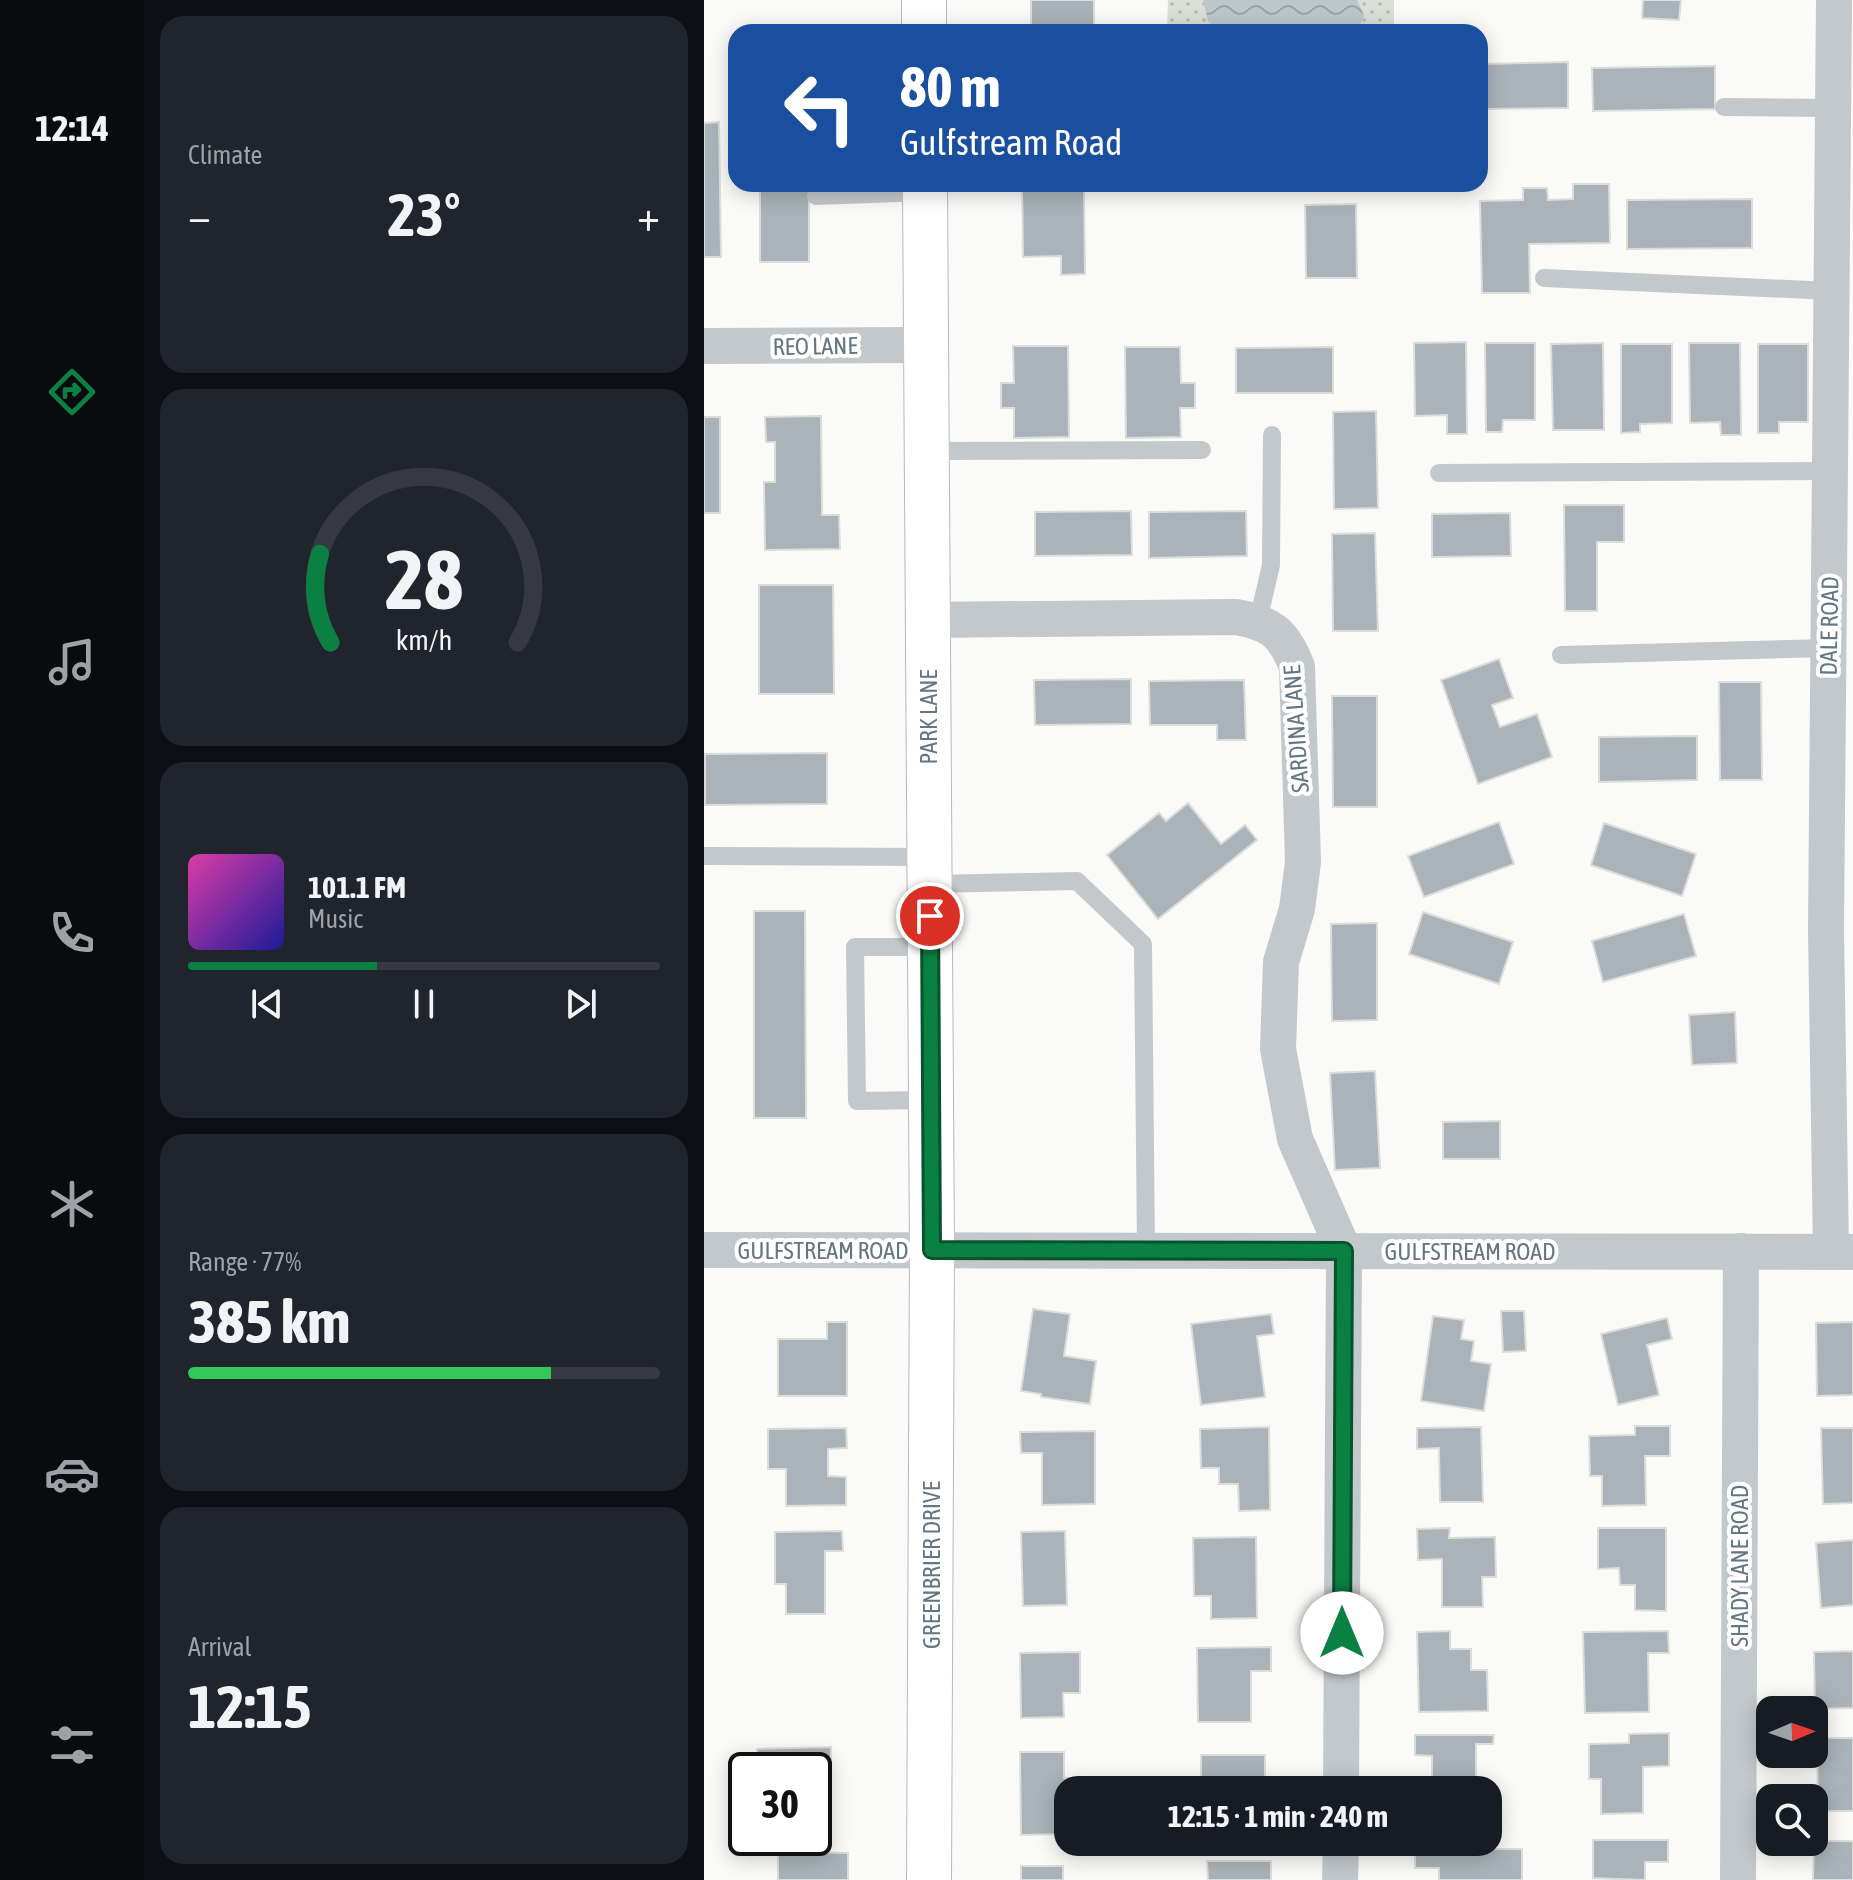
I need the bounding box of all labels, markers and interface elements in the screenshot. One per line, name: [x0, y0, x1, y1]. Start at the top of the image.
text: 80 m: [900, 55, 1001, 119]
icon: left: [768, 56, 872, 160]
text: 12:14: [35, 107, 109, 149]
text: Gulfstream Road: [900, 121, 1122, 163]
text: Climate: [188, 140, 262, 170]
text: 23°: [388, 180, 460, 249]
text: −: [188, 190, 211, 240]
text: +: [637, 190, 660, 240]
street label: REO LANE: [772, 332, 858, 360]
icon: directions: [44, 364, 100, 420]
text: 28: [385, 531, 463, 627]
street label: DALE ROAD: [1815, 576, 1843, 676]
text: km/h: [396, 623, 452, 656]
icon: music: [44, 634, 100, 690]
street label: SARDINA LANE: [1278, 664, 1314, 794]
street label: PARK LANE: [915, 669, 942, 765]
text: 101.1 FM: [308, 870, 406, 904]
pin: [896, 882, 964, 950]
icon: arrive: [908, 894, 952, 938]
text: Music: [308, 904, 363, 934]
icon: phone: [44, 905, 100, 961]
icon: previous: [245, 982, 289, 1026]
icon: pause: [402, 982, 446, 1026]
icon: next: [559, 982, 603, 1026]
icon: climate: [44, 1176, 100, 1232]
street label: GULFSTREAM ROAD: [738, 1237, 908, 1264]
street label: GULFSTREAM ROAD: [1385, 1238, 1555, 1265]
text: Range · 77%: [188, 1247, 301, 1277]
text: 385 km: [188, 1287, 350, 1356]
icon: car: [44, 1446, 100, 1502]
street label: GREENBRIER DRIVE: [918, 1481, 945, 1649]
street label: SHADY LANE ROAD: [1726, 1485, 1753, 1647]
position arrow: [1300, 1591, 1384, 1675]
text: Arrival: [188, 1632, 252, 1662]
text: 12:15: [188, 1672, 311, 1741]
north arrow: [1756, 1696, 1828, 1768]
map controls: [1756, 1696, 1828, 1856]
icon: filters: [44, 1717, 100, 1773]
speed limit sign: 30: [728, 1752, 832, 1856]
button: search: [1756, 1784, 1828, 1856]
text: 12:15 · 1 min · 240 m: [1168, 1799, 1388, 1833]

